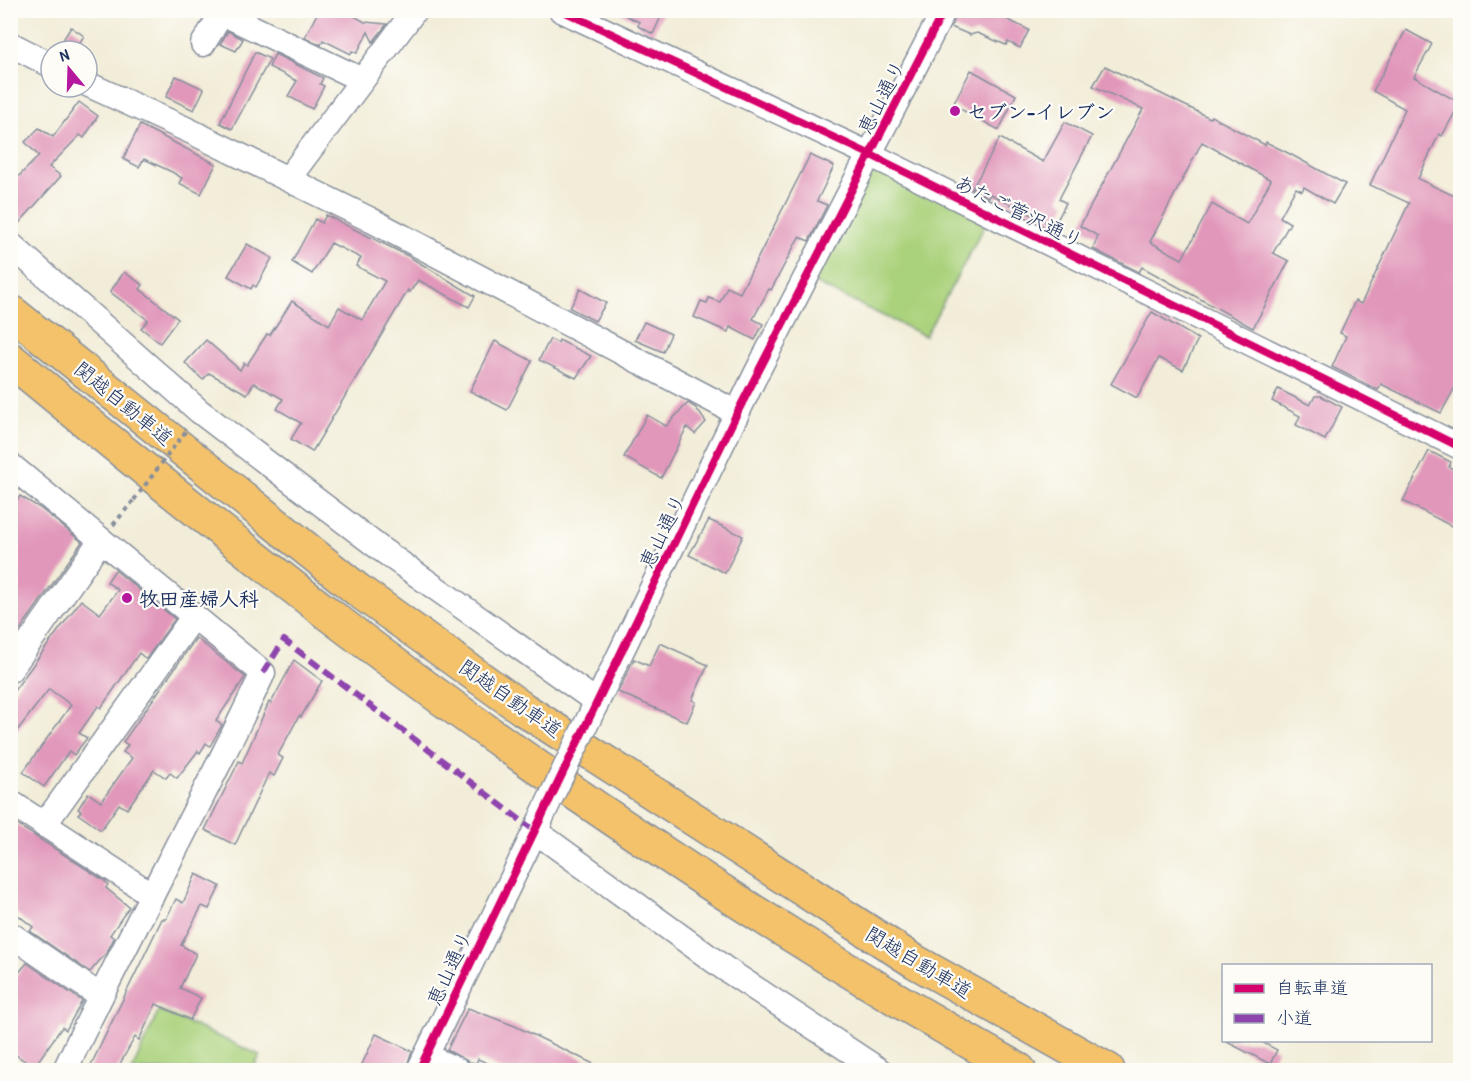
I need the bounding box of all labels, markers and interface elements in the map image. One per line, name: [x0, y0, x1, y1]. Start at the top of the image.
north arrow: [39, 39, 99, 99]
text: N: [57, 43, 72, 67]
street label: 恵山通り: [851, 55, 911, 139]
place label: セブン-イレブン: [967, 98, 1115, 125]
marker: セブン-イレブン: [948, 104, 962, 118]
street label: あたご菅沢通り: [950, 168, 1088, 254]
street label: 関越自動車道: [69, 355, 179, 451]
street label: 恵山通り: [632, 489, 692, 573]
place label: 牧田産婦人科: [139, 585, 259, 612]
marker: 牧田産婦人科: [120, 591, 134, 605]
street label: 関越自動車道: [454, 653, 568, 743]
street label: 関越自動車道: [861, 920, 977, 1004]
street label: 恵山通り: [420, 926, 478, 1010]
legend: [1222, 964, 1432, 1042]
text: 自転車道: [1276, 975, 1348, 1000]
text: 小道: [1276, 1005, 1312, 1030]

